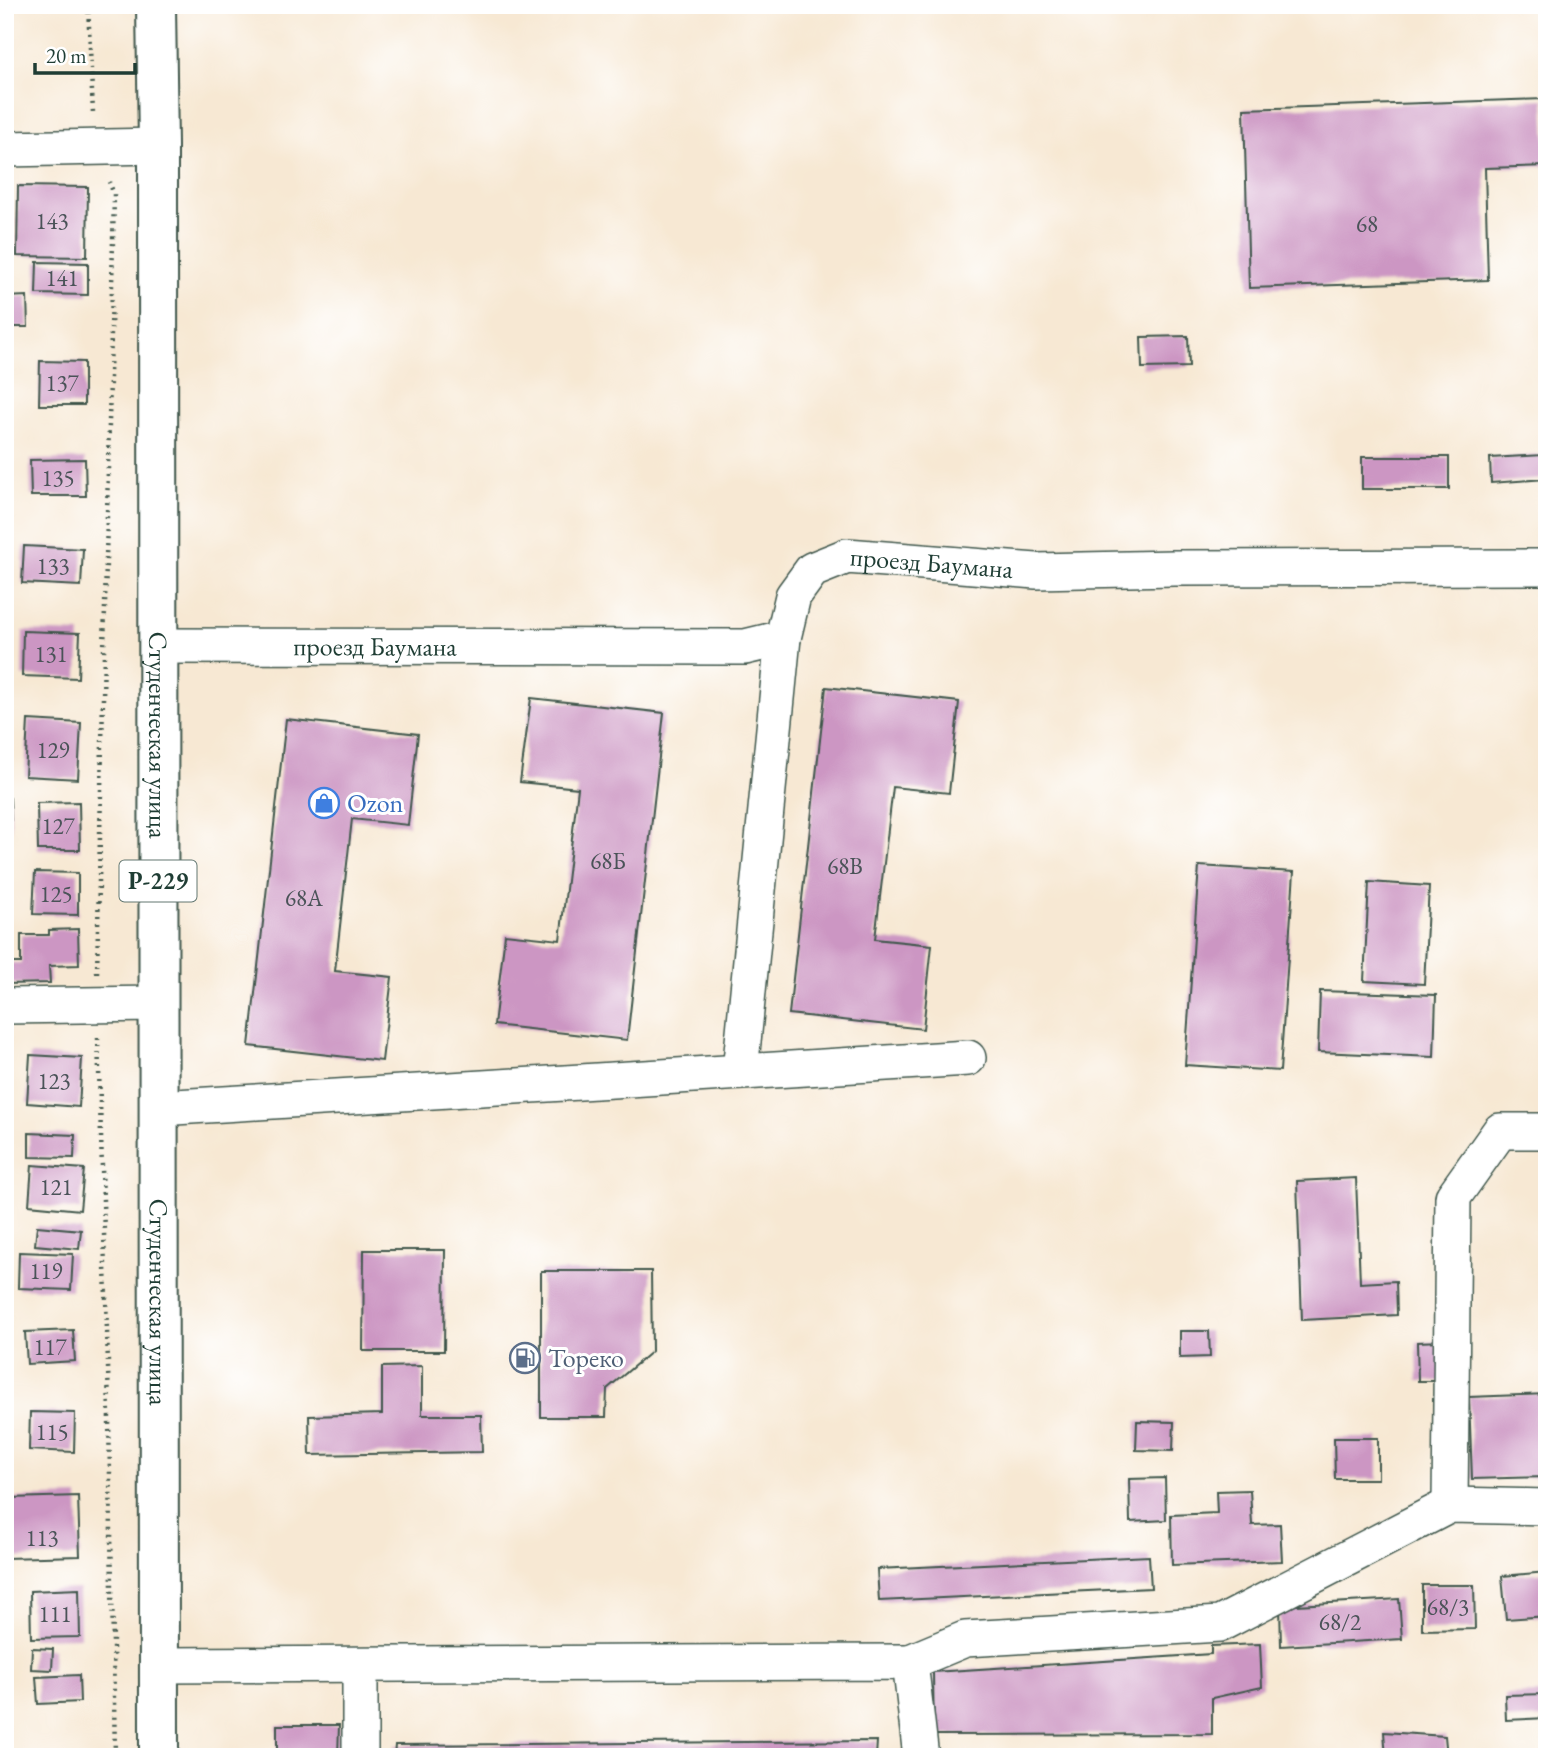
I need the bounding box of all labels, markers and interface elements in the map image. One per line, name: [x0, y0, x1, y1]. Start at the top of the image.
scale bar: [35, 32, 135, 76]
text: 20 m: [46, 42, 87, 69]
house number: 143: [35, 206, 69, 236]
house number: 68: [1356, 209, 1378, 239]
house number: 141: [45, 263, 79, 293]
house number: 137: [45, 368, 80, 398]
house number: 135: [41, 463, 75, 493]
street label: проезд Баумана: [849, 539, 1015, 586]
house number: 133: [36, 551, 70, 581]
street label: проезд Баумана: [293, 629, 457, 664]
street label: Студенческая улица: [141, 631, 175, 839]
house number: 131: [34, 639, 68, 669]
house number: 129: [36, 735, 70, 765]
shop icon: Ozon: [307, 786, 341, 820]
place label: Ozon: [347, 786, 404, 820]
house number: 127: [41, 811, 76, 841]
house number: 68Б: [590, 846, 626, 876]
house number: 68В: [827, 851, 863, 881]
road number: Р-229: [120, 860, 196, 902]
house number: 125: [39, 879, 73, 909]
house number: 68А: [285, 883, 324, 913]
house number: 123: [37, 1066, 71, 1096]
house number: 121: [39, 1172, 73, 1202]
street label: Студенческая улица: [142, 1198, 176, 1406]
house number: 119: [29, 1256, 63, 1286]
house number: 117: [33, 1332, 68, 1362]
fuel station icon: Тореко: [508, 1341, 542, 1375]
place label: Тореко: [548, 1341, 624, 1375]
house number: 115: [35, 1417, 69, 1447]
house number: 113: [25, 1523, 59, 1553]
house number: 68/3: [1427, 1592, 1469, 1622]
house number: 111: [38, 1599, 72, 1629]
house number: 68/2: [1319, 1607, 1361, 1637]

